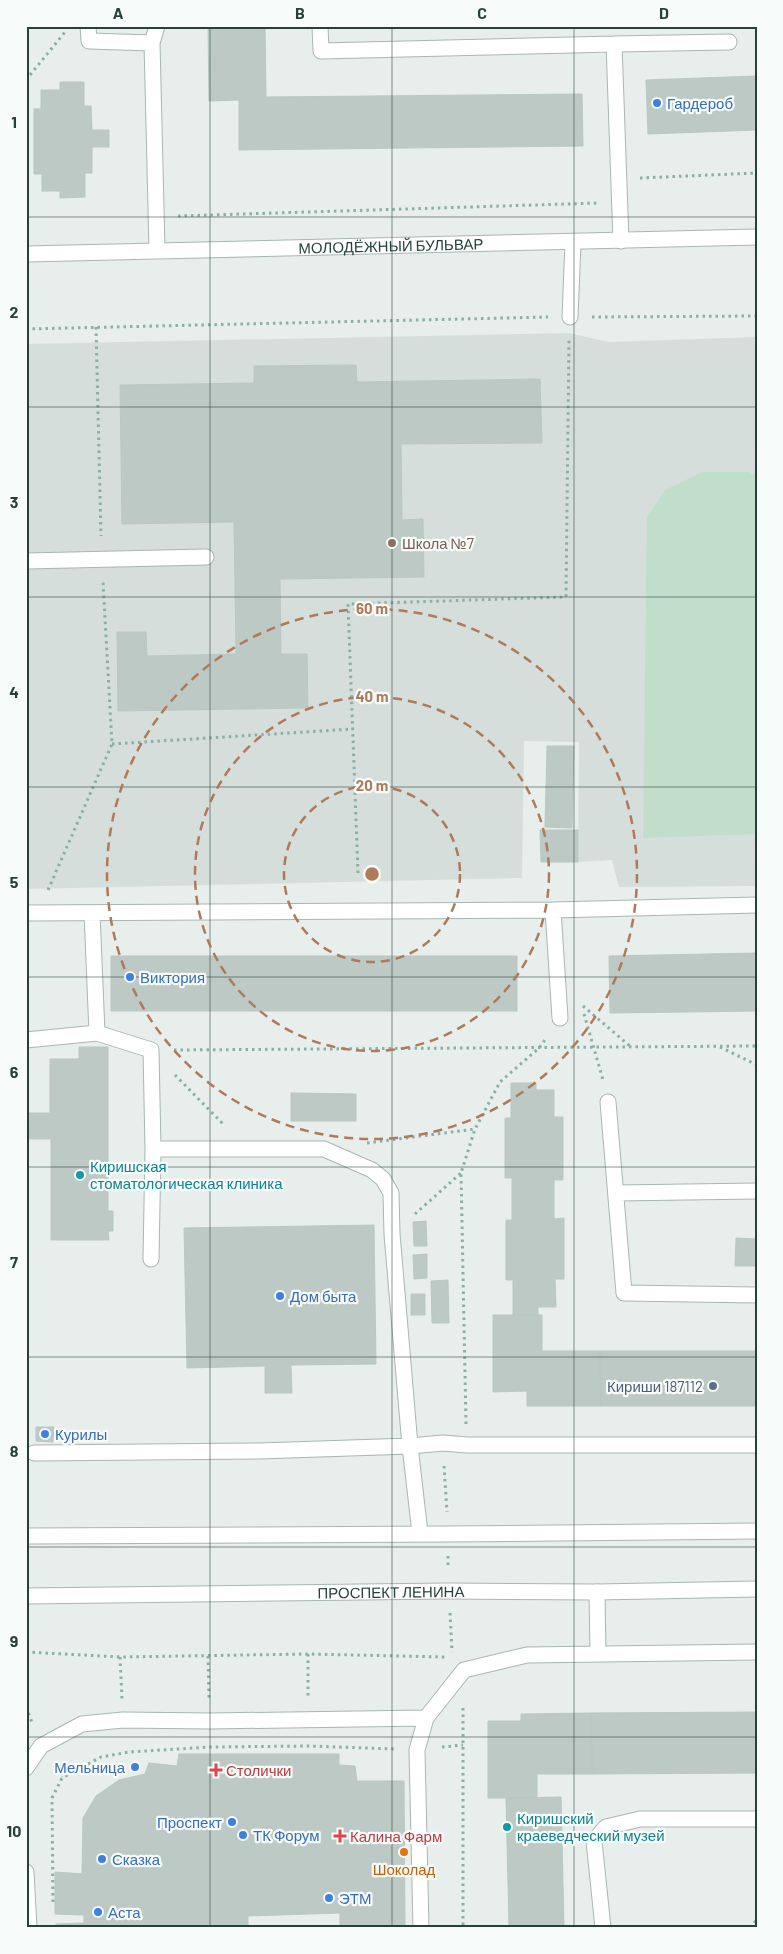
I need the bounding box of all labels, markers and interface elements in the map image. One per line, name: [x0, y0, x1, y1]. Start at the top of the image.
text: A: [113, 3, 124, 22]
text: B: [295, 3, 305, 22]
text: C: [477, 3, 487, 22]
text: D: [659, 3, 669, 22]
place label: Гардероб: [667, 94, 733, 112]
marker: Гардероб: [651, 97, 663, 109]
text: 1: [11, 112, 17, 131]
street label: МОЛОДЁЖНЫЙ БУЛЬВАР: [298, 234, 484, 257]
text: 2: [10, 302, 19, 321]
text: 3: [10, 492, 18, 511]
place label: Школа №7: [402, 534, 474, 552]
marker: Школа №7: [386, 537, 398, 549]
text: 60 m: [356, 599, 388, 617]
text: 4: [9, 682, 19, 701]
text: 40 m: [355, 687, 389, 705]
text: 20 m: [356, 776, 388, 794]
centre of rings: [363, 865, 381, 883]
text: 5: [10, 872, 19, 891]
place label: Виктория: [140, 968, 205, 986]
marker: Виктория: [124, 971, 136, 983]
text: 6: [10, 1062, 19, 1081]
place label: Киришская стоматологическая клиника: [90, 1157, 283, 1192]
marker: Киришская стоматологическая клиника: [74, 1169, 86, 1181]
text: 7: [10, 1252, 18, 1271]
place label: Дом быта: [290, 1287, 357, 1305]
marker: Дом быта: [274, 1290, 286, 1302]
place label: Кириши 187112: [607, 1377, 703, 1395]
marker: Кириши 187112: [707, 1380, 719, 1392]
place label: Курилы: [55, 1425, 107, 1443]
marker: Курилы: [39, 1428, 51, 1440]
text: 8: [10, 1441, 19, 1460]
street label: ПРОСПЕКТ ЛЕНИНА: [317, 1582, 465, 1602]
text: 9: [10, 1631, 18, 1650]
place label: Мельница: [54, 1758, 126, 1776]
marker: Мельница: [129, 1761, 141, 1773]
place label: Столички: [226, 1761, 291, 1779]
marker: Столички: [210, 1764, 222, 1776]
place label: Киришский краеведческий музей: [517, 1809, 665, 1844]
place label: Проспект: [157, 1813, 222, 1831]
marker: Проспект: [226, 1816, 238, 1828]
text: 10: [7, 1821, 21, 1840]
marker: Киришский краеведческий музей: [501, 1821, 513, 1833]
place label: ТК Форум: [253, 1826, 319, 1844]
place label: Калина Фарм: [350, 1827, 442, 1845]
marker: ТК Форум: [237, 1829, 249, 1841]
marker: Калина Фарм: [334, 1830, 346, 1842]
marker: Шоколад: [398, 1846, 410, 1858]
place label: Сказка: [112, 1850, 161, 1868]
marker: Сказка: [96, 1853, 108, 1865]
place label: Шоколад: [373, 1860, 436, 1878]
place label: ЭТМ: [339, 1889, 371, 1907]
marker: ЭТМ: [323, 1892, 335, 1904]
place label: Аста: [108, 1903, 141, 1921]
marker: Аста: [92, 1906, 104, 1918]

